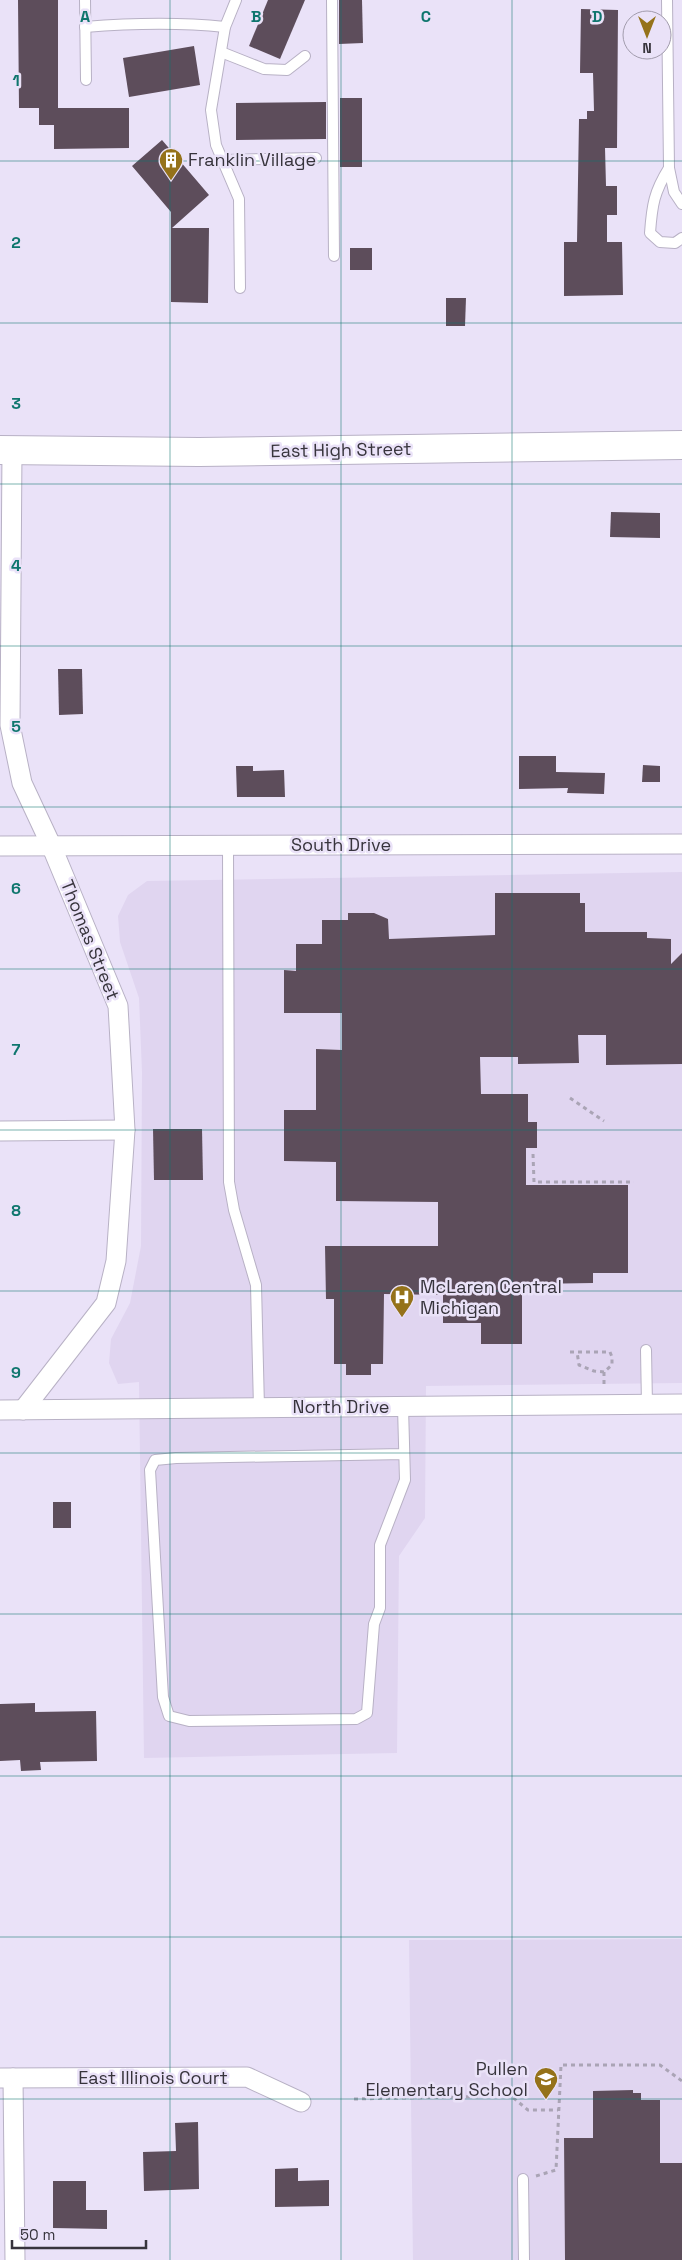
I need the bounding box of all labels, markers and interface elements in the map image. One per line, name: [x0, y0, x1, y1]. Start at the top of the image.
text: A: [80, 6, 90, 27]
text: B: [251, 6, 261, 27]
text: C: [421, 6, 431, 27]
text: D: [592, 6, 602, 27]
north arrow: [622, 10, 672, 60]
text: N: [642, 39, 652, 57]
text: 1: [12, 70, 20, 91]
building icon: Franklin Village: [158, 147, 184, 181]
place label: Franklin Village: [188, 148, 316, 171]
text: 2: [11, 232, 21, 253]
text: 3: [11, 393, 21, 414]
street label: East High Street: [270, 437, 412, 462]
text: 4: [11, 555, 21, 576]
text: 5: [11, 716, 21, 737]
street label: South Drive: [291, 833, 391, 856]
street label: Thomas Street: [56, 876, 125, 1003]
text: 6: [11, 878, 21, 899]
text: 7: [12, 1039, 21, 1060]
text: 8: [11, 1200, 21, 1221]
place label: McLaren Central Michigan: [420, 1275, 562, 1319]
hospital icon: McLaren Central Michigan: [389, 1284, 415, 1318]
text: 9: [11, 1362, 21, 1383]
street label: North Drive: [293, 1395, 389, 1418]
place label: Pullen Elementary School: [365, 2057, 528, 2101]
street label: East Illinois Court: [78, 2066, 228, 2089]
school or university icon: Pullen Elementary School: [533, 2066, 559, 2100]
scale bar: [12, 2218, 146, 2250]
text: 50 m: [20, 2225, 55, 2244]

